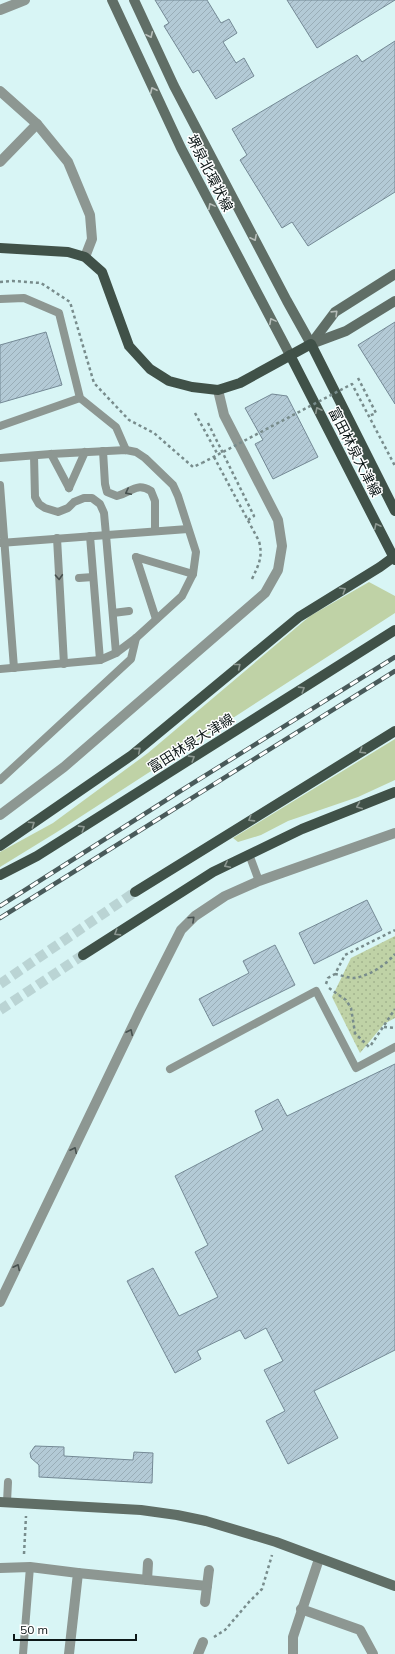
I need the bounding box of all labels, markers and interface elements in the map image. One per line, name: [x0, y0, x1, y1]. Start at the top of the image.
one-way arrow: [145, 31, 153, 39]
one-way arrow: [150, 86, 158, 93]
street label: 堺泉北環状線: [183, 131, 237, 215]
one-way arrow: [209, 203, 216, 210]
one-way arrow: [250, 234, 257, 241]
one-way arrow: [330, 310, 338, 318]
one-way arrow: [269, 318, 277, 325]
street label: 富田林泉大津線: [325, 404, 385, 500]
one-way arrow: [315, 407, 323, 414]
one-way arrow: [125, 487, 132, 495]
one-way arrow: [374, 522, 382, 530]
one-way arrow: [55, 574, 63, 580]
one-way arrow: [339, 587, 346, 594]
one-way arrow: [234, 664, 241, 671]
one-way arrow: [298, 686, 305, 694]
street label: 富田林泉大津線: [145, 709, 237, 777]
one-way arrow: [359, 746, 366, 754]
one-way arrow: [134, 747, 141, 754]
one-way arrow: [188, 756, 195, 763]
one-way arrow: [355, 802, 362, 810]
one-way arrow: [248, 815, 255, 822]
one-way arrow: [28, 821, 35, 829]
one-way arrow: [78, 825, 85, 833]
one-way arrow: [224, 860, 231, 868]
one-way arrow: [187, 917, 195, 924]
one-way arrow: [114, 929, 121, 936]
one-way arrow: [125, 1029, 133, 1037]
one-way arrow: [69, 1146, 77, 1154]
one-way arrow: [12, 1263, 20, 1271]
scale bar: [14, 1616, 136, 1642]
text: 50 m: [20, 1622, 48, 1637]

